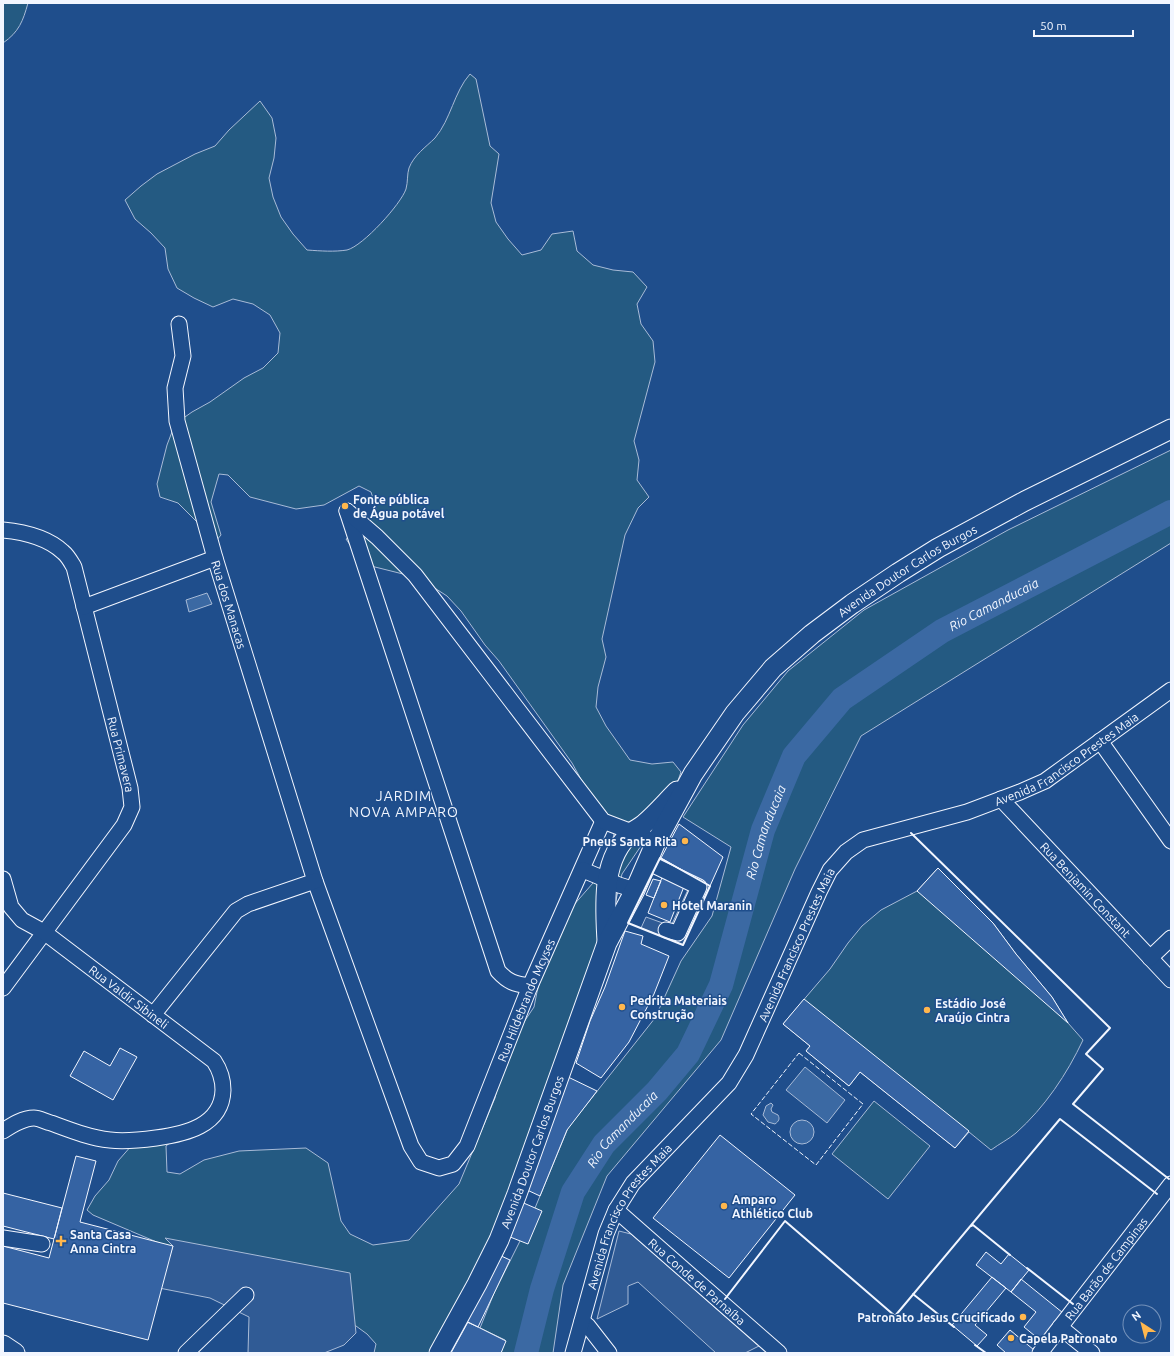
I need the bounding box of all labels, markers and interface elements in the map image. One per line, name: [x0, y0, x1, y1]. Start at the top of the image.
scale bar: [1034, 12, 1133, 38]
text: 50 m: [1040, 19, 1067, 32]
place label: Fonte pública de Água potável: [353, 493, 445, 520]
marker: Fonte pública de Água potável: [340, 501, 350, 511]
street label: Avenida Doutor Carlos Burgos: [835, 522, 979, 619]
street label: Rua dos Manacas: [210, 559, 249, 650]
water label: Rio Camanducaia: [946, 575, 1041, 633]
street label: Avenida Francisco Prestes Maia: [993, 710, 1140, 808]
street label: Rua Primavera: [106, 715, 137, 793]
water label: Rio Camanducaia: [743, 783, 788, 881]
district label: JARDIM NOVA AMPARO: [349, 788, 459, 820]
place label: Pneus Santa Rita: [582, 835, 677, 848]
marker: Pneus Santa Rita: [680, 836, 690, 846]
street label: Rua Benjamin Constant: [1038, 839, 1134, 940]
street label: Avenida Francisco Prestes Maia: [755, 866, 837, 1023]
place label: Hotel Maranin: [672, 899, 752, 912]
marker: Hotel Maranin: [659, 900, 669, 910]
street label: Rua Hildebrando Mcyses: [494, 936, 557, 1063]
street label: Rua Valdir Sibineli: [87, 962, 171, 1031]
place label: Pedrita Materiais Construção: [630, 994, 727, 1023]
place label: Estádio José Araújo Cintra: [935, 997, 1010, 1024]
marker: Pedrita Materiais Construção: [617, 1002, 627, 1012]
marker: Estádio José Araújo Cintra: [922, 1005, 932, 1015]
street label: Avenida Doutor Carlos Burgos: [498, 1074, 565, 1230]
water label: Rio Camanducaia: [584, 1088, 660, 1170]
street label: Avenida Francisco Prestes Maia: [584, 1141, 674, 1291]
place label: Amparo Athlético Club: [732, 1193, 813, 1220]
marker: Amparo Athlético Club: [719, 1201, 729, 1211]
street label: Rua Barão de Campinas: [1062, 1215, 1149, 1322]
place label: Santa Casa Anna Cintra: [70, 1228, 136, 1255]
marker: Santa Casa Anna Cintra: [55, 1235, 67, 1247]
street label: Rua Conde de Parnaíba: [646, 1235, 748, 1327]
north arrow: [1122, 1304, 1162, 1344]
text: N: [1129, 1309, 1143, 1323]
place label: Patronato Jesus Crucificado: [857, 1311, 1015, 1324]
marker: Patronato Jesus Crucificado: [1018, 1312, 1028, 1322]
place label: Capela Patronato: [1019, 1332, 1117, 1345]
marker: Capela Patronato: [1006, 1333, 1016, 1343]

